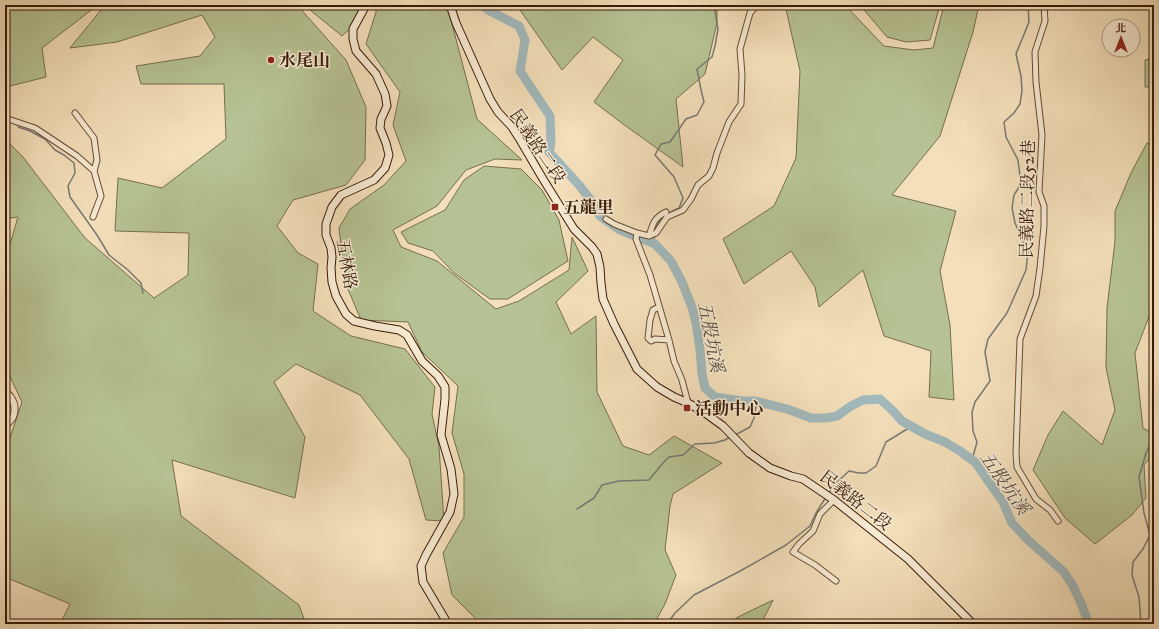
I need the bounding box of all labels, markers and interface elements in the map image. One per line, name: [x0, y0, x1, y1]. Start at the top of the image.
north arrow: [1101, 18, 1141, 58]
text: 北: [1116, 22, 1127, 36]
place label: 水尾山: [279, 50, 330, 72]
marker: 水尾山: [266, 55, 276, 65]
street label: 民義路二段: [504, 105, 570, 188]
street label: 民義路二段52巷: [1016, 139, 1040, 259]
place label: 五龍里: [563, 197, 614, 219]
marker: 五龍里: [550, 202, 560, 212]
street label: 五林路: [331, 237, 361, 291]
water label: 五股坑溪: [692, 300, 728, 377]
place label: 活動中心: [695, 398, 763, 420]
marker: 活動中心: [682, 403, 692, 413]
water label: 五股坑溪: [975, 448, 1035, 521]
street label: 民義路二段: [815, 466, 896, 536]

